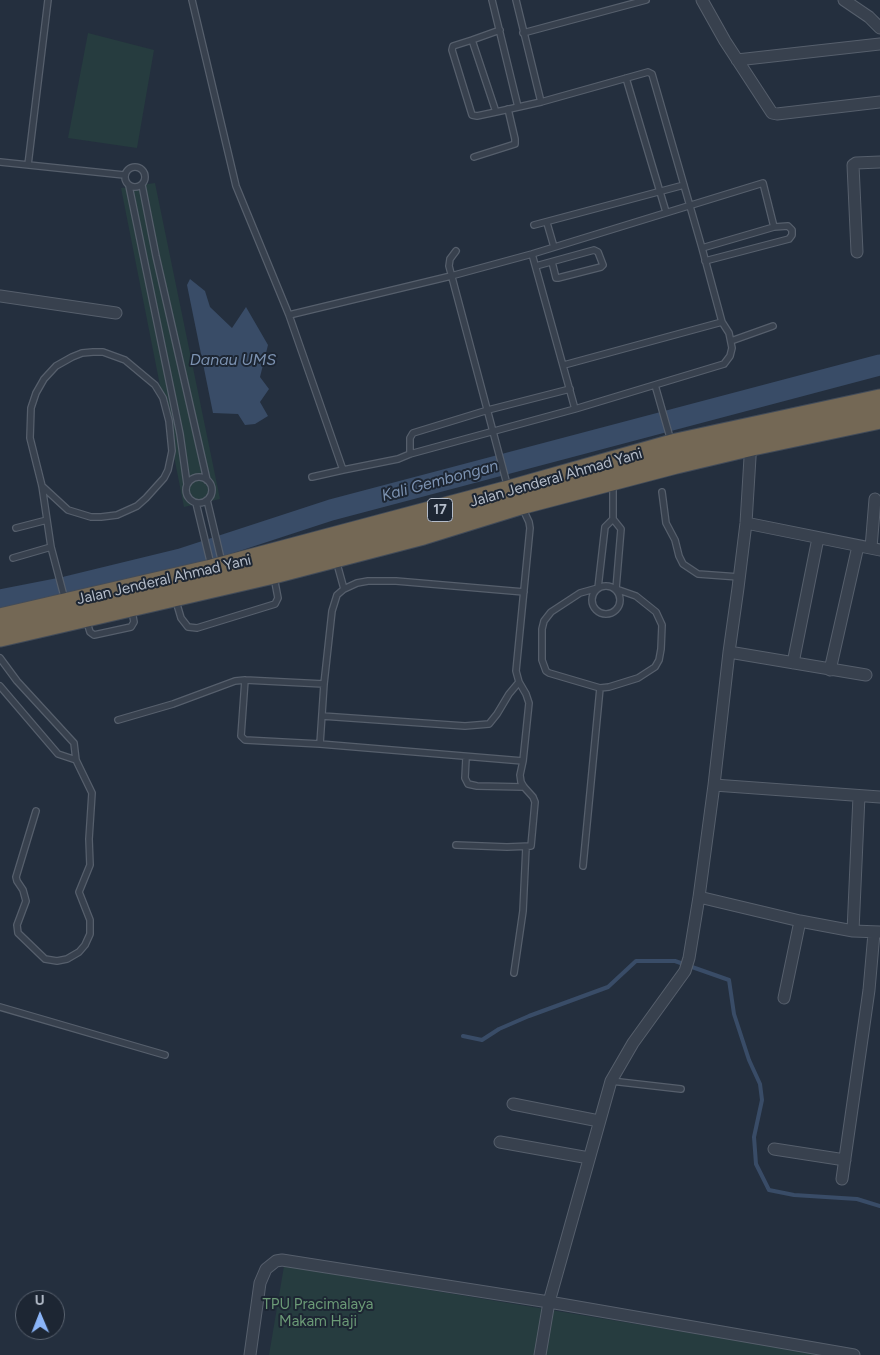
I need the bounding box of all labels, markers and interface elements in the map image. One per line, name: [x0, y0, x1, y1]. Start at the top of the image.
water label: Danau UMS: [190, 350, 276, 370]
street label: Jalan Jenderal Ahmad Yani: [468, 445, 644, 511]
water label: Kali Gembongan: [380, 456, 500, 506]
road number: 17: [428, 498, 452, 522]
street label: Jalan Jenderal Ahmad Yani: [75, 551, 253, 609]
north arrow: [15, 1290, 65, 1340]
text: U: [35, 1292, 45, 1309]
park label: TPU Pracimalaya Makam Haji: [263, 1296, 373, 1331]

